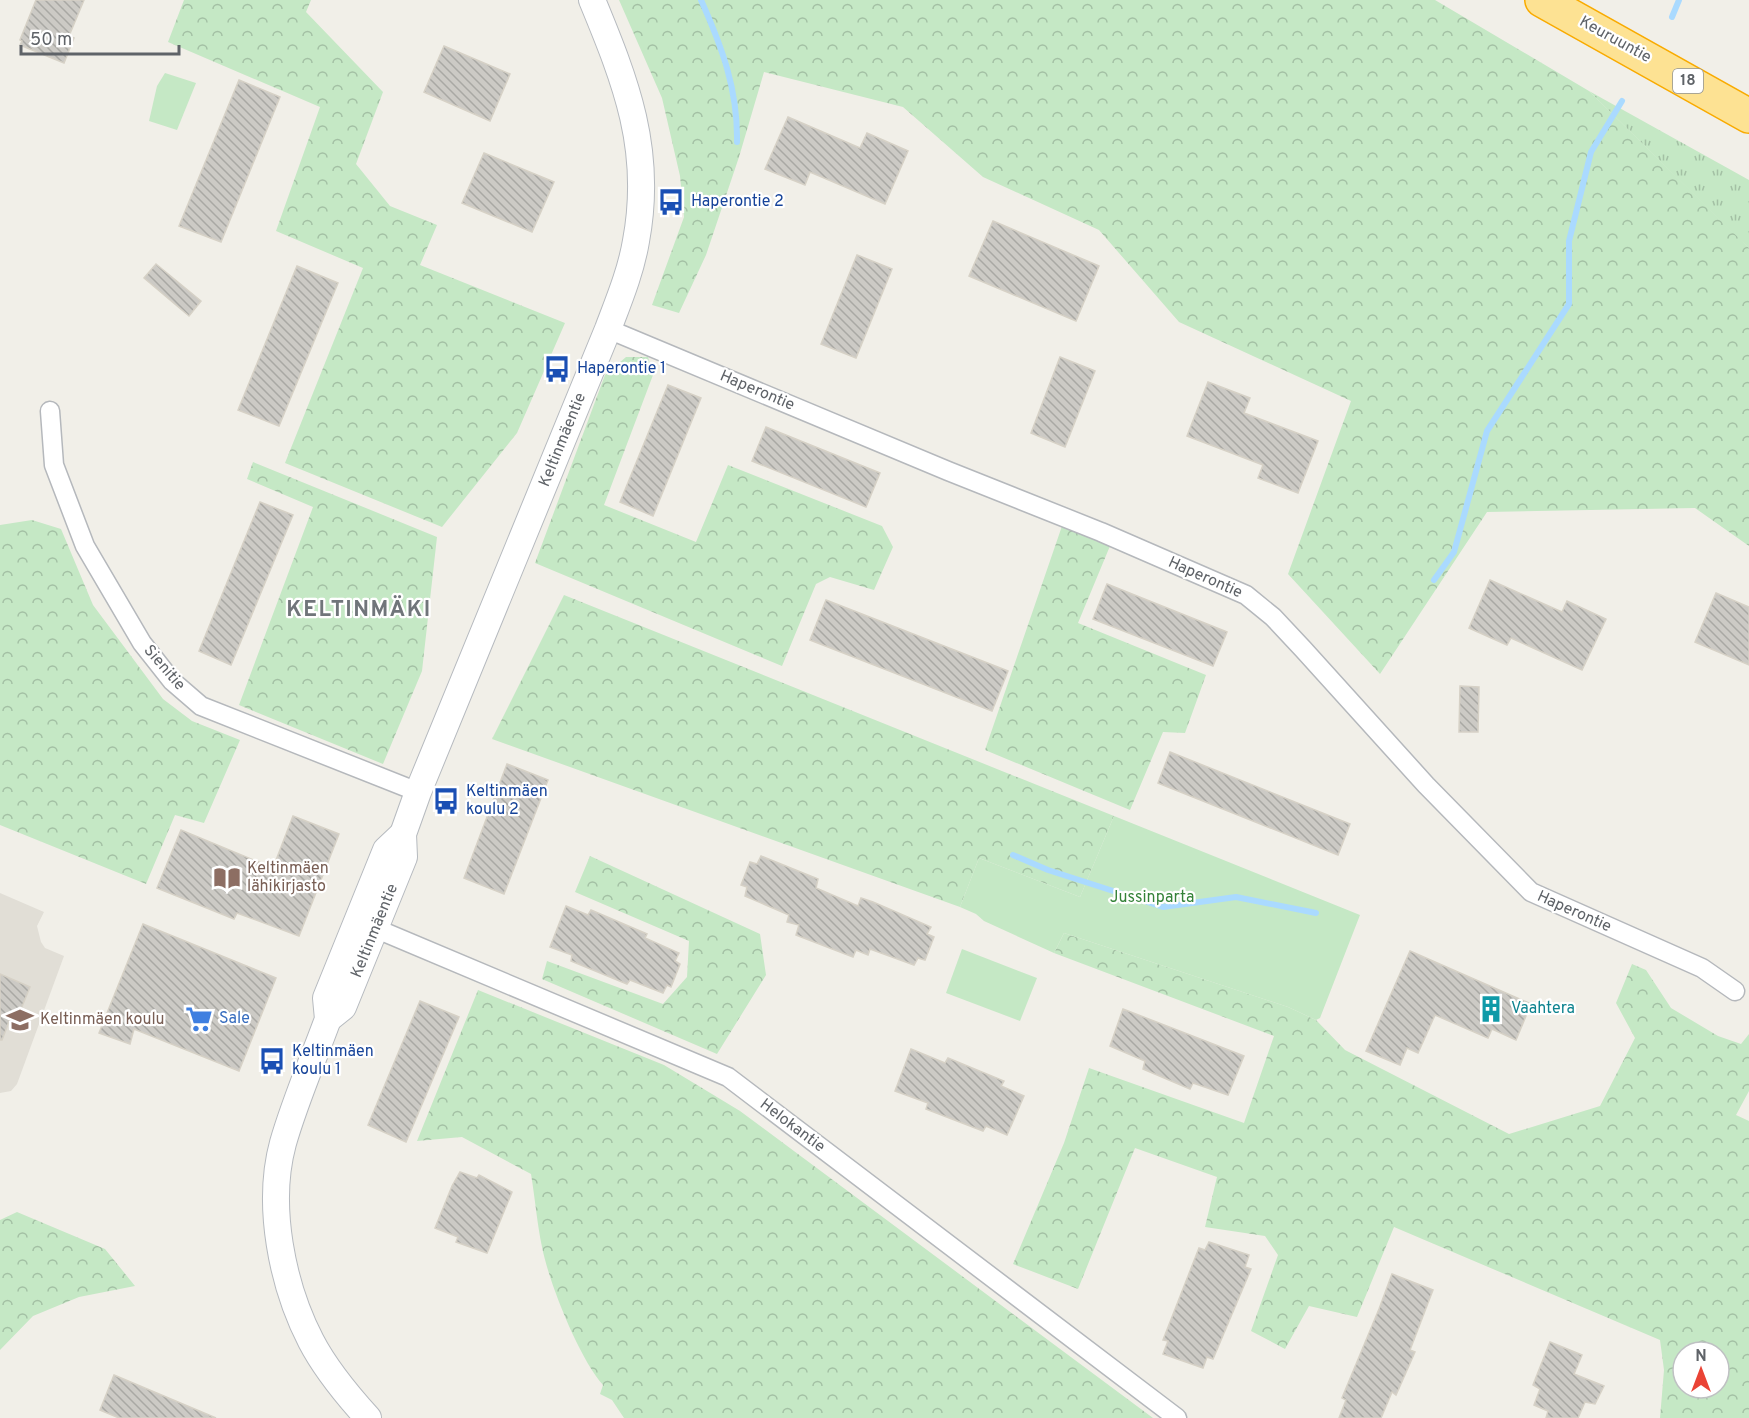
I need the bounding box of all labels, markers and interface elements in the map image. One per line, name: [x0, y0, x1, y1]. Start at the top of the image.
street label: Keuruuntie: [1575, 12, 1655, 68]
scale bar: [21, 18, 178, 56]
text: 50 m: [30, 29, 72, 52]
road number: 18: [1673, 69, 1703, 93]
bus stop icon: Haperontie 2: [656, 187, 686, 217]
place label: Haperontie 2: [691, 192, 784, 212]
bus stop icon: Haperontie 1: [542, 354, 572, 384]
place label: Haperontie 1: [577, 359, 666, 379]
street label: Haperontie: [717, 366, 797, 416]
street label: Keltinmäentie: [535, 390, 591, 490]
street label: Haperontie: [1165, 553, 1245, 603]
district label: KELTINMÄKI: [286, 595, 432, 624]
street label: Sienitie: [139, 641, 189, 695]
place label: Keltinmäen koulu 2: [466, 782, 548, 820]
bus stop icon: Keltinmäen koulu 2: [431, 786, 461, 816]
place label: Keltinmäen lähikirjasto: [247, 859, 329, 897]
library icon: Keltinmäen lähikirjasto: [212, 863, 242, 893]
street label: Keltinmäentie: [347, 881, 403, 981]
street label: Haperontie: [1534, 887, 1614, 937]
park label: Jussinparta: [1110, 888, 1194, 908]
building icon: Vaahtera: [1476, 994, 1506, 1024]
place label: Vaahtera: [1511, 999, 1575, 1019]
supermarket icon: Sale: [184, 1004, 214, 1034]
school or university icon: Keltinmäen koulu: [5, 1005, 35, 1035]
place label: Sale: [219, 1009, 250, 1029]
place label: Keltinmäen koulu: [40, 1010, 165, 1030]
place label: Keltinmäen koulu 1: [292, 1042, 374, 1080]
bus stop icon: Keltinmäen koulu 1: [257, 1046, 287, 1076]
street label: Helokantie: [755, 1095, 829, 1157]
north arrow: [1671, 1340, 1731, 1400]
text: N: [1695, 1347, 1707, 1367]

